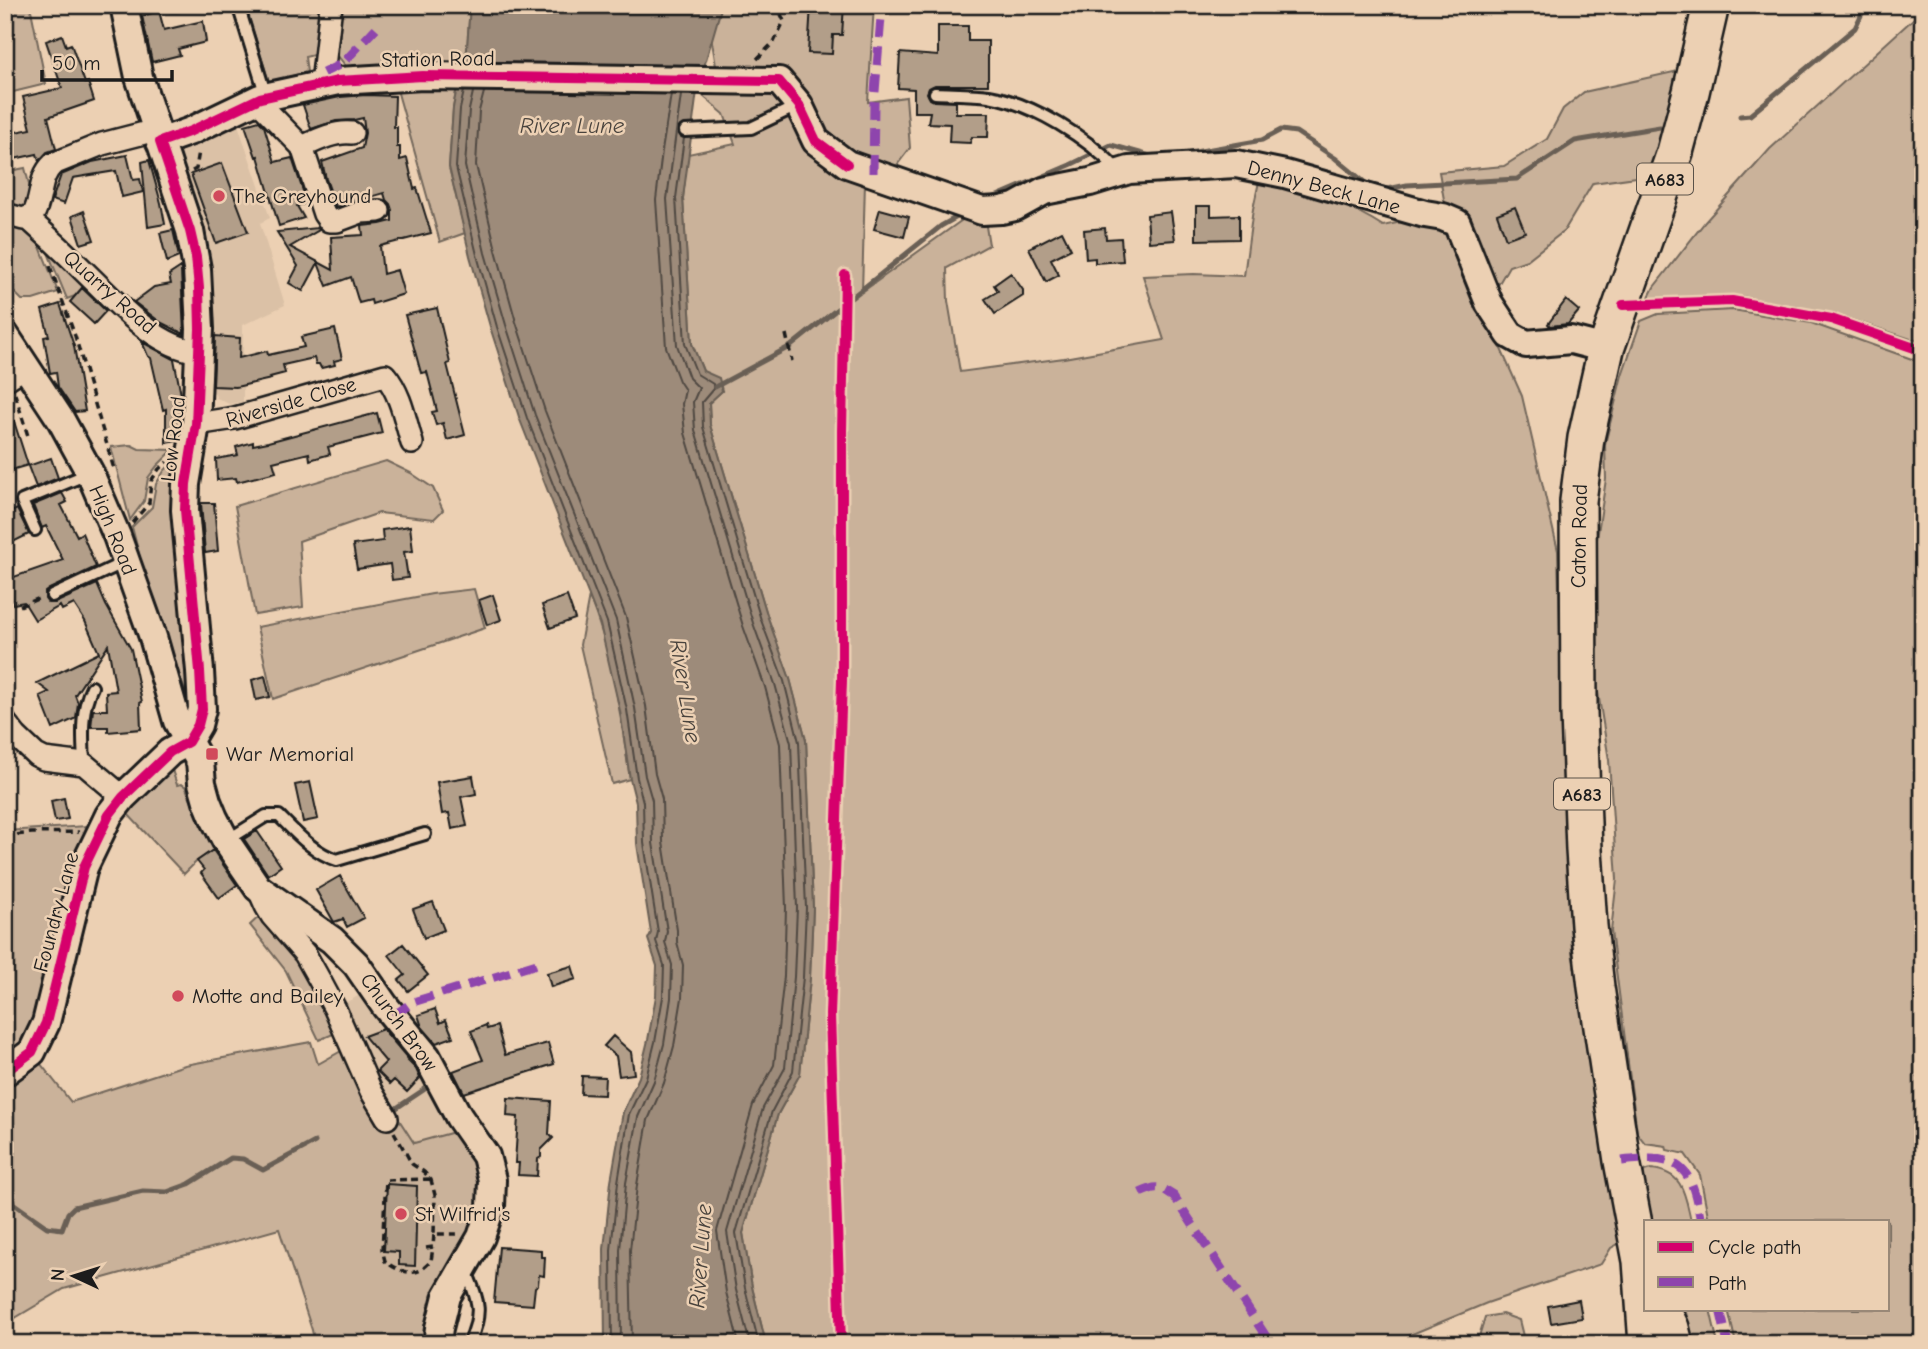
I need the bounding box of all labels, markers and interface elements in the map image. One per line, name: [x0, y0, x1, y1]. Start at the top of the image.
scale bar: [42, 38, 172, 82]
street label: Station Road: [381, 46, 495, 72]
text: 50 m: [52, 51, 101, 75]
water label: River Lune: [520, 112, 625, 139]
street label: Denny Beck Lane: [1245, 155, 1403, 219]
road number: A683: [1637, 164, 1693, 195]
place label: The Greyhound: [233, 184, 371, 208]
marker: The Greyhound: [211, 188, 227, 204]
street label: Quarry Road: [59, 245, 161, 339]
street label: Riverside Close: [223, 372, 359, 432]
street label: Low Road: [156, 395, 190, 483]
street label: High Road: [84, 482, 142, 578]
street label: Caton Road: [1566, 484, 1592, 588]
water label: River Lune: [664, 637, 707, 745]
place label: War Memorial: [226, 742, 354, 766]
marker: War Memorial: [204, 746, 220, 762]
road number: A683: [1554, 778, 1610, 810]
street label: Foundry Lane: [28, 849, 84, 975]
street label: Church Brow: [355, 968, 443, 1076]
place label: Motte and Bailey: [192, 984, 344, 1008]
marker: Motte and Bailey: [170, 988, 186, 1004]
place label: St Wilfrid's: [415, 1202, 510, 1226]
water label: River Lune: [683, 1202, 718, 1309]
marker: St Wilfrid's: [393, 1206, 409, 1222]
legend: [1644, 1220, 1890, 1310]
text: Cycle path: [1708, 1235, 1801, 1259]
north arrow: [38, 1240, 108, 1310]
text: N: [47, 1268, 69, 1282]
text: Path: [1708, 1271, 1747, 1295]

